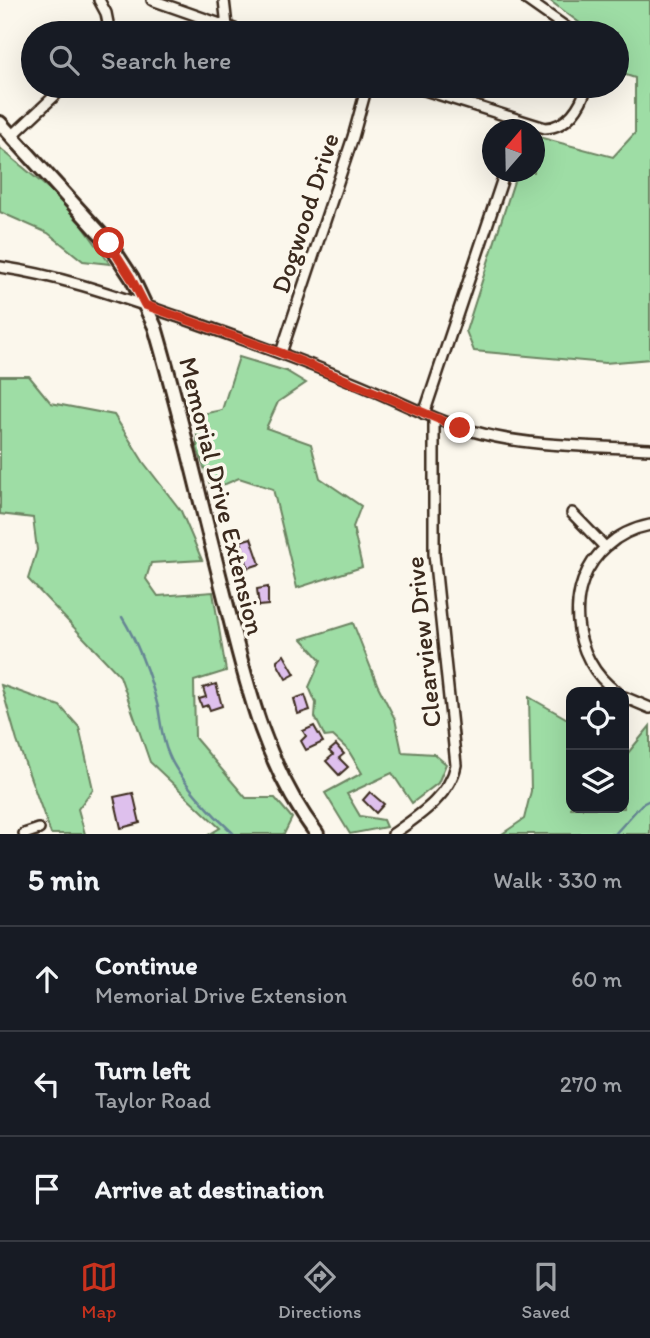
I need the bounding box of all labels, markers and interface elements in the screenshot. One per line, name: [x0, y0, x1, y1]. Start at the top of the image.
search box: [21, 21, 629, 98]
icon: search: [45, 41, 83, 79]
text: Search here: [101, 44, 231, 76]
north arrow: [482, 119, 545, 182]
street label: Dogwood Drive: [264, 129, 346, 297]
route start: [93, 227, 124, 258]
street label: Memorial Drive Extension: [172, 354, 272, 639]
route end: [444, 412, 475, 443]
street label: Clearview Drive: [398, 555, 448, 729]
map controls: [566, 687, 629, 813]
button: locate: [566, 687, 629, 750]
button: layers: [566, 750, 629, 813]
text: 5 min: [28, 861, 99, 898]
text: Walk · 330 m: [493, 866, 622, 894]
text: Continue: [95, 949, 198, 981]
icon: ahead: [28, 960, 66, 998]
text: 60 m: [571, 965, 622, 993]
text: Memorial Drive Extension: [95, 981, 347, 1009]
text: Turn left: [95, 1054, 191, 1086]
icon: left: [28, 1065, 66, 1103]
text: 270 m: [560, 1070, 622, 1098]
text: Taylor Road: [95, 1086, 211, 1114]
icon: arrive: [28, 1170, 66, 1208]
text: Arrive at destination: [95, 1173, 324, 1205]
tab: Map: [80, 1258, 118, 1323]
tab: Directions: [278, 1258, 362, 1323]
tab: Saved: [522, 1258, 570, 1323]

